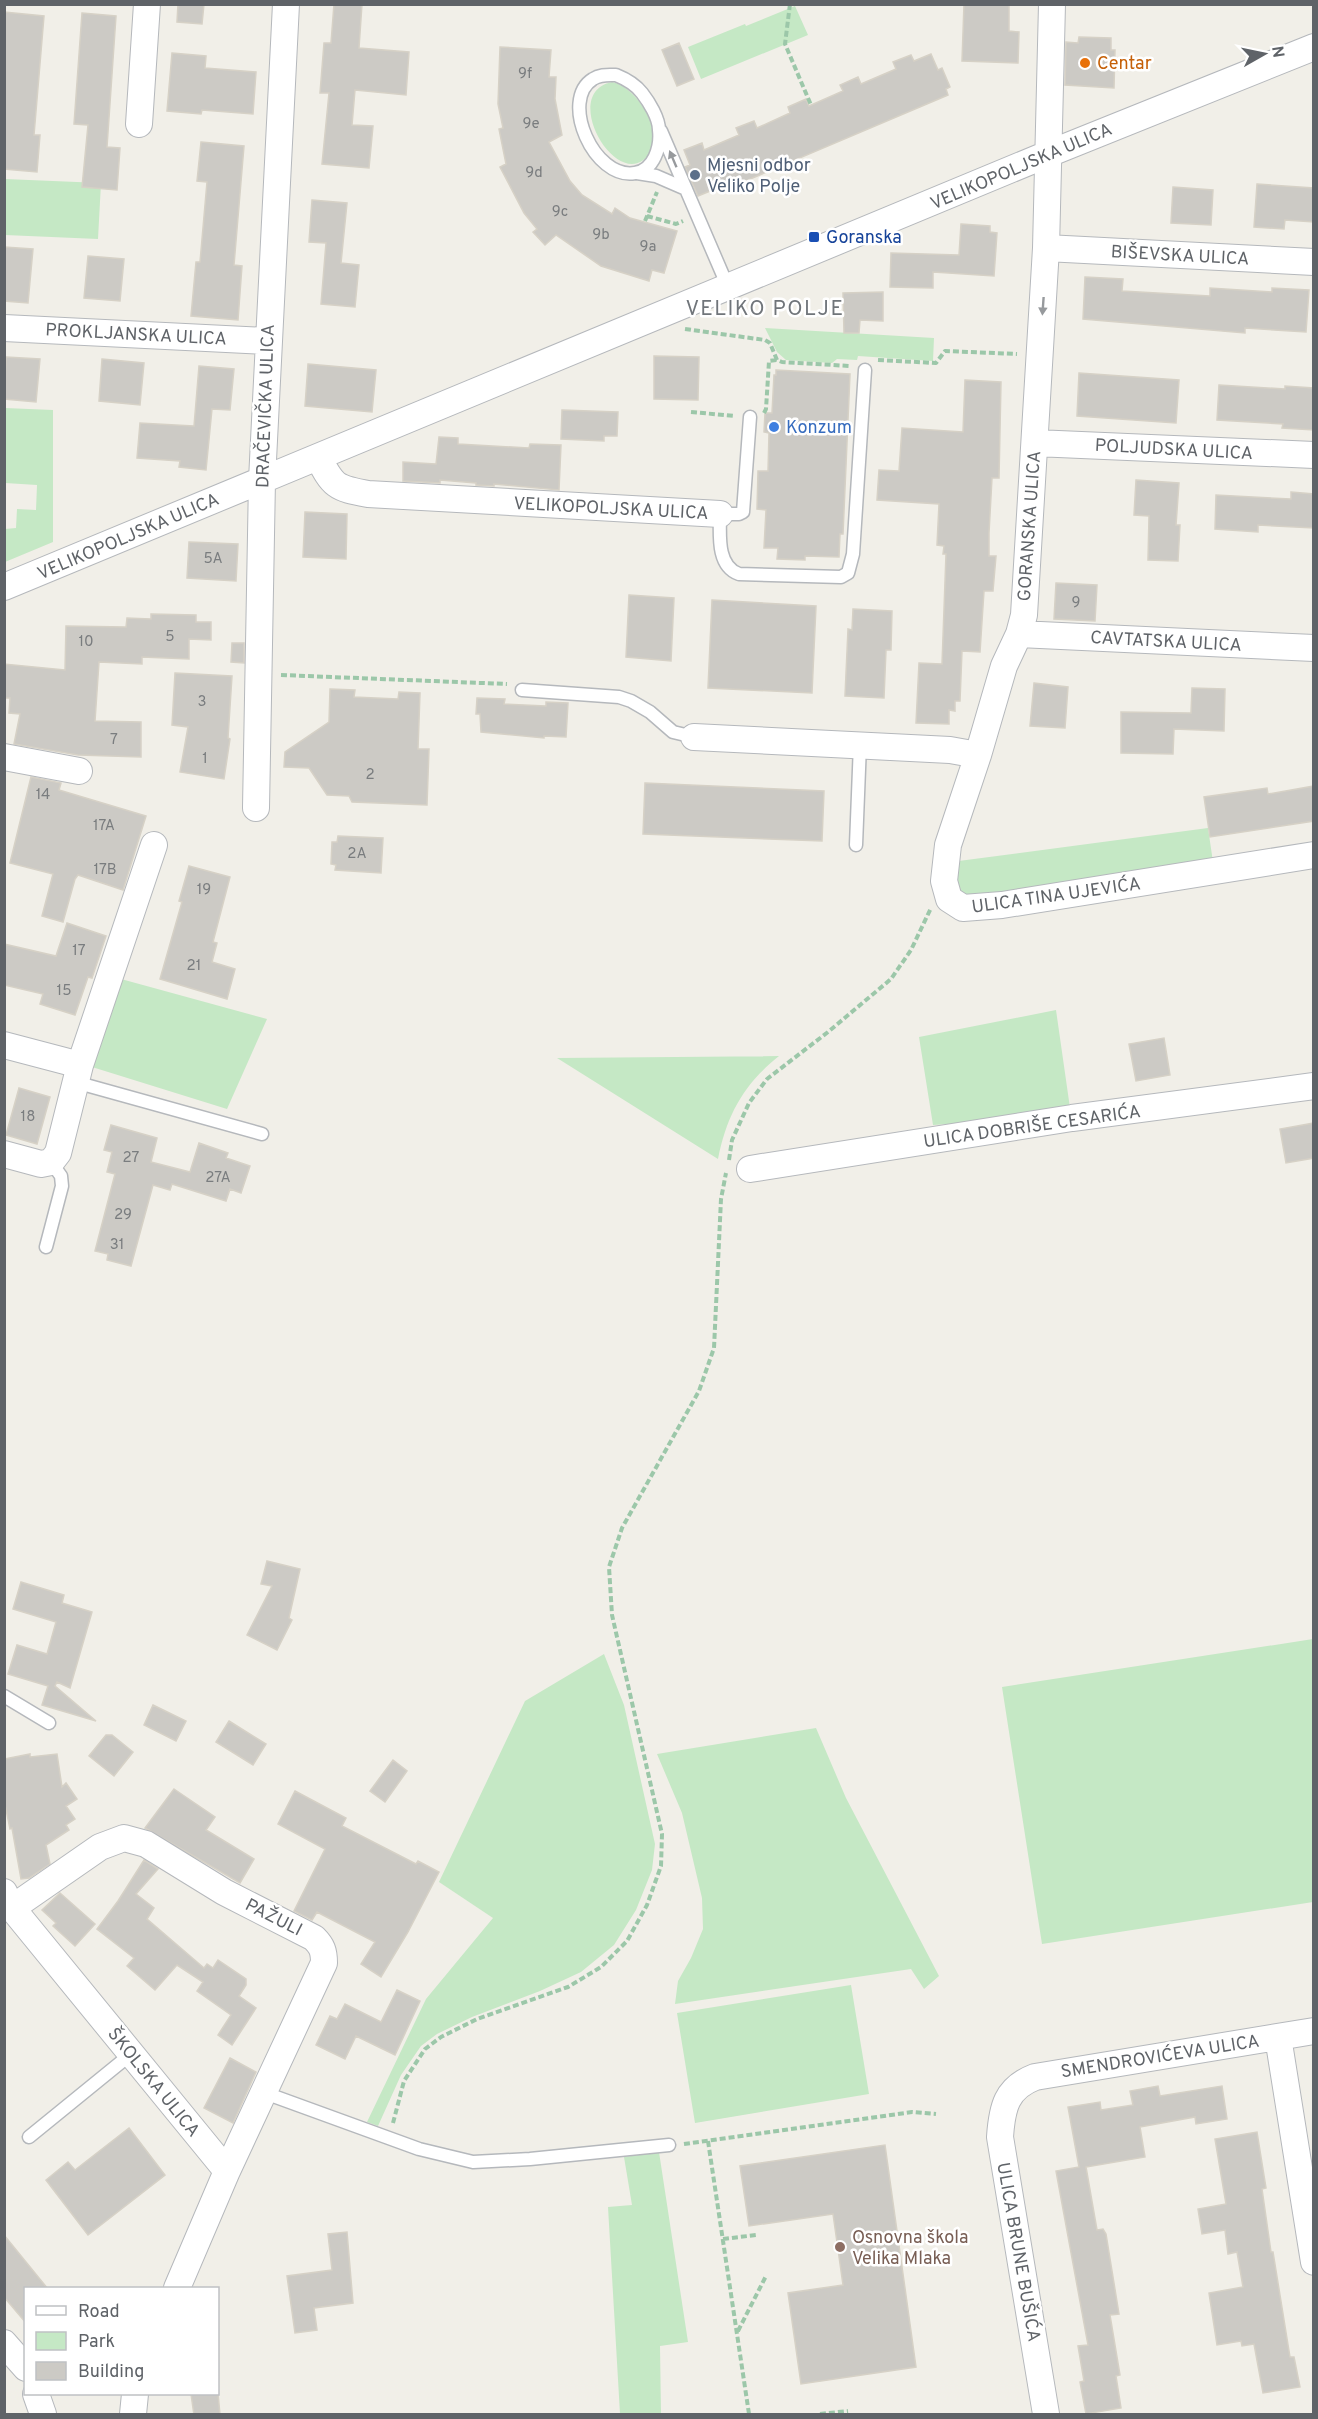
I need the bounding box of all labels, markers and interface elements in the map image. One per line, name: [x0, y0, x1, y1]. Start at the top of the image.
north arrow: [1234, 24, 1294, 84]
text: N: [1266, 45, 1288, 59]
place label: Centar: [1097, 53, 1152, 76]
marker: Centar: [1078, 56, 1092, 70]
house number: 9f: [518, 65, 532, 84]
house number: 9e: [522, 115, 540, 134]
street label: VELIKOPOLJSKA ULICA: [927, 119, 1116, 216]
one-way arrow: [667, 150, 677, 168]
place label: Mjesni odbor Veliko Polje: [707, 155, 811, 199]
house number: 9d: [525, 164, 543, 183]
marker: Mjesni odbor Veliko Polje: [688, 168, 702, 182]
house number: 9c: [552, 203, 568, 222]
house number: 9b: [592, 226, 610, 245]
place label: Goranska: [826, 227, 902, 250]
marker: Goranska: [807, 230, 821, 244]
house number: 9a: [640, 238, 656, 257]
street label: BIŠEVSKA ULICA: [1110, 239, 1250, 272]
district label: VELIKO POLJE: [685, 296, 845, 323]
one-way arrow: [1038, 297, 1047, 316]
street label: PROKLJANSKA ULICA: [45, 319, 227, 352]
street label: DRAČEVIČKA ULICA: [250, 324, 281, 488]
place label: Konzum: [786, 417, 852, 440]
marker: Konzum: [767, 420, 781, 434]
street label: POLJUDSKA ULICA: [1094, 435, 1254, 466]
street label: GORANSKA ULICA: [1014, 450, 1047, 602]
street label: VELIKOPOLJSKA ULICA: [34, 489, 223, 586]
street label: VELIKOPOLJSKA ULICA: [513, 493, 709, 526]
house number: 5A: [203, 550, 223, 569]
house number: 9: [1072, 594, 1080, 613]
street label: CAVTATSKA ULICA: [1090, 627, 1242, 658]
house number: 5: [165, 628, 175, 647]
house number: 10: [78, 633, 94, 652]
house number: 3: [197, 693, 207, 712]
house number: 7: [110, 731, 118, 750]
house number: 1: [202, 750, 208, 769]
house number: 2: [365, 766, 375, 785]
house number: 14: [36, 786, 50, 805]
house number: 17A: [93, 817, 115, 836]
house number: 2A: [347, 845, 367, 864]
house number: 17B: [93, 861, 117, 880]
street label: ULICA TINA UJEVIĆA: [970, 871, 1142, 920]
house number: 19: [197, 881, 211, 900]
house number: 17: [72, 942, 86, 961]
house number: 21: [187, 957, 201, 976]
house number: 15: [57, 982, 71, 1001]
street label: ULICA DOBRIŠE CESARIĆA: [922, 1099, 1142, 1154]
house number: 18: [21, 1108, 35, 1127]
house number: 27: [123, 1149, 140, 1168]
house number: 27A: [205, 1169, 231, 1188]
house number: 29: [114, 1206, 132, 1225]
house number: 31: [110, 1236, 124, 1255]
street label: PAŽULI: [241, 1892, 307, 1942]
street label: ŠKOLSKA ULICA: [102, 2022, 206, 2142]
street label: SMENDROVIĆEVA ULICA: [1059, 2028, 1261, 2085]
street label: ULICA BRUNE BUŠIĆA: [990, 2160, 1047, 2344]
place label: Osnovna škola Velika Mlaka: [852, 2227, 968, 2271]
marker: Osnovna škola Velika Mlaka: [833, 2240, 847, 2254]
legend: [24, 2287, 219, 2395]
text: Road: [78, 2301, 120, 2324]
text: Park: [78, 2331, 115, 2354]
text: Building: [78, 2361, 144, 2384]

